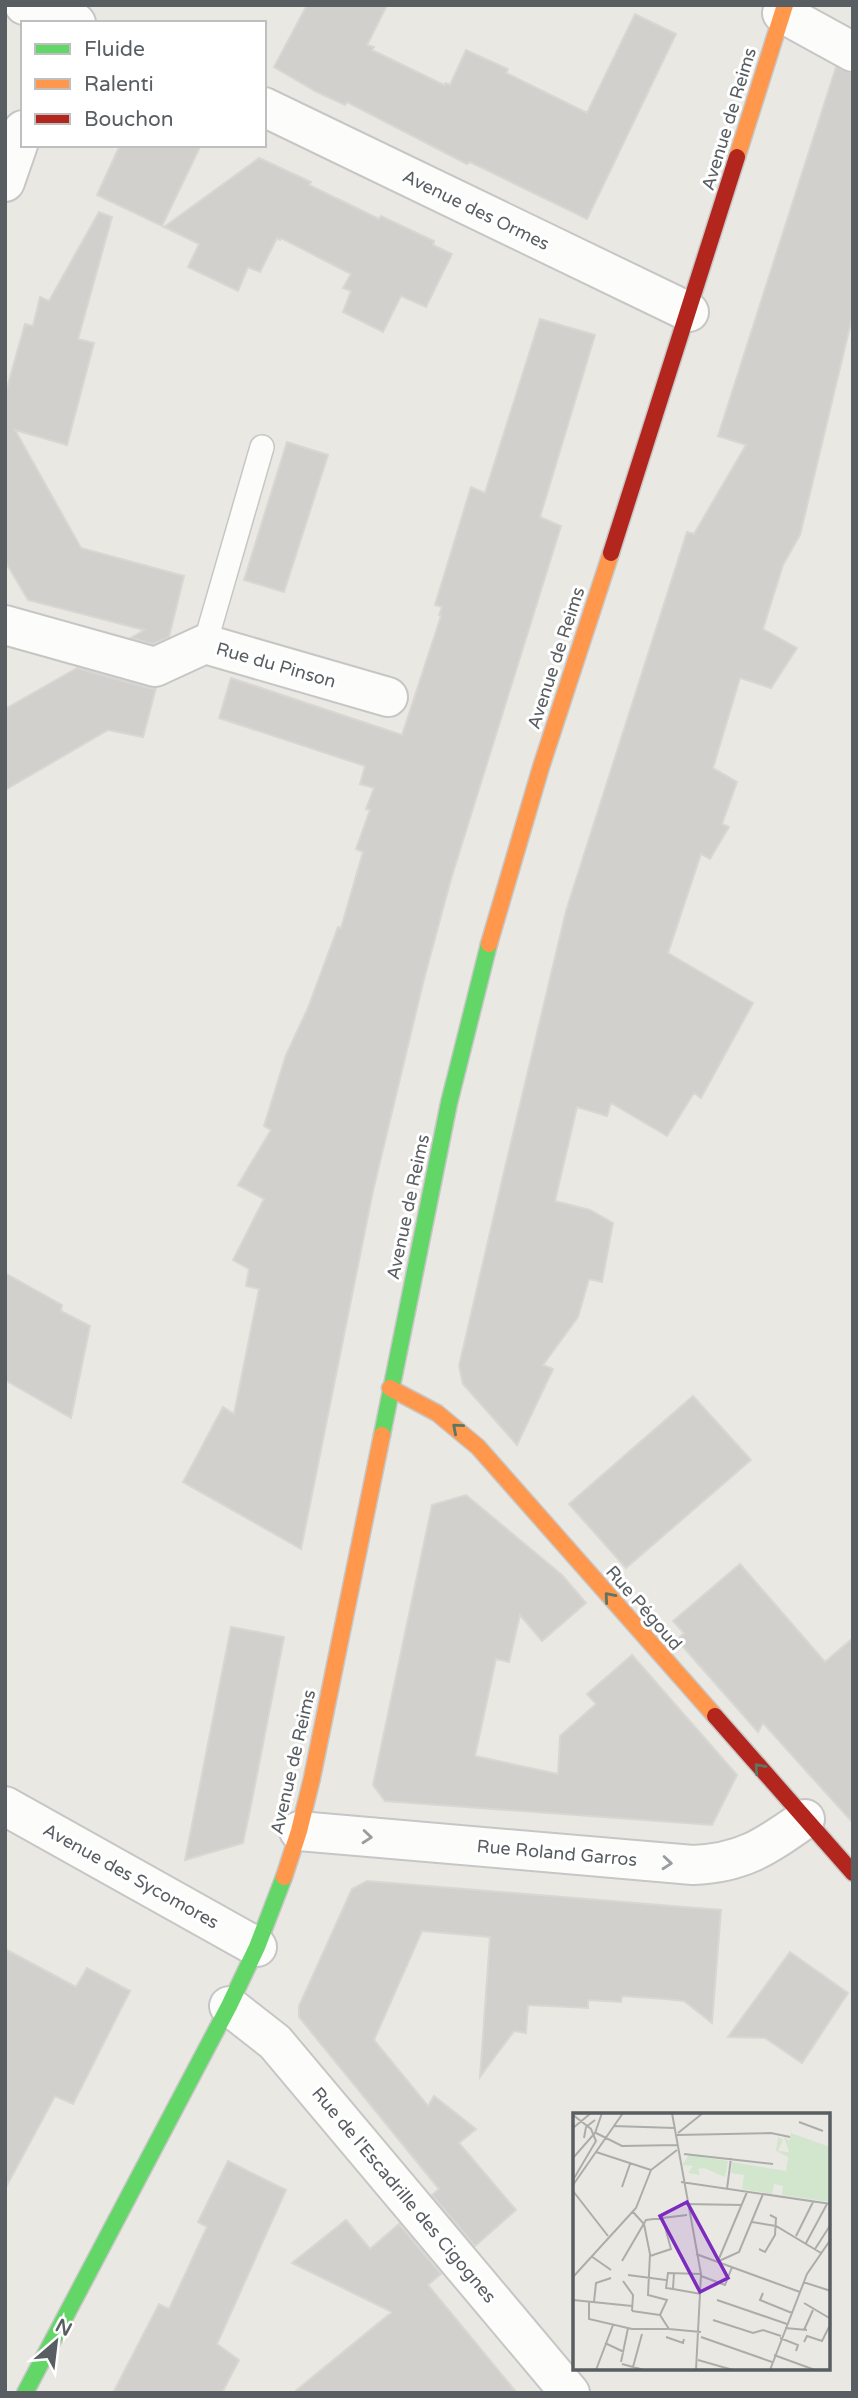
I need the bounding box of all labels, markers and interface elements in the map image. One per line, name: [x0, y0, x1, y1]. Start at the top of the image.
legend: [21, 21, 266, 147]
text: Fluide: [84, 37, 145, 62]
street label: Avenue de Reims: [697, 45, 761, 193]
text: Ralenti: [84, 72, 154, 97]
text: Bouchon: [84, 107, 174, 132]
street label: Avenue des Ormes: [399, 165, 553, 255]
street label: Avenue de Reims: [523, 584, 589, 732]
street label: Rue du Pinson: [214, 637, 338, 693]
street label: Avenue de Reims: [382, 1132, 434, 1282]
one-way arrow: [452, 1424, 465, 1436]
street label: Rue Pégoud: [601, 1561, 687, 1655]
one-way arrow: [605, 1592, 617, 1605]
street label: Avenue de Reims: [266, 1687, 320, 1837]
one-way arrow: [755, 1763, 767, 1776]
street label: Avenue des Sycomores: [39, 1819, 223, 1933]
one-way arrow: [361, 1829, 372, 1844]
street label: Rue Roland Garros: [476, 1835, 638, 1871]
one-way arrow: [661, 1855, 672, 1870]
street label: Rue de l'Escadrille des Cigognes: [307, 2083, 501, 2307]
inset map: [573, 2113, 830, 2370]
north arrow: [21, 2307, 91, 2377]
text: N: [52, 2315, 75, 2341]

